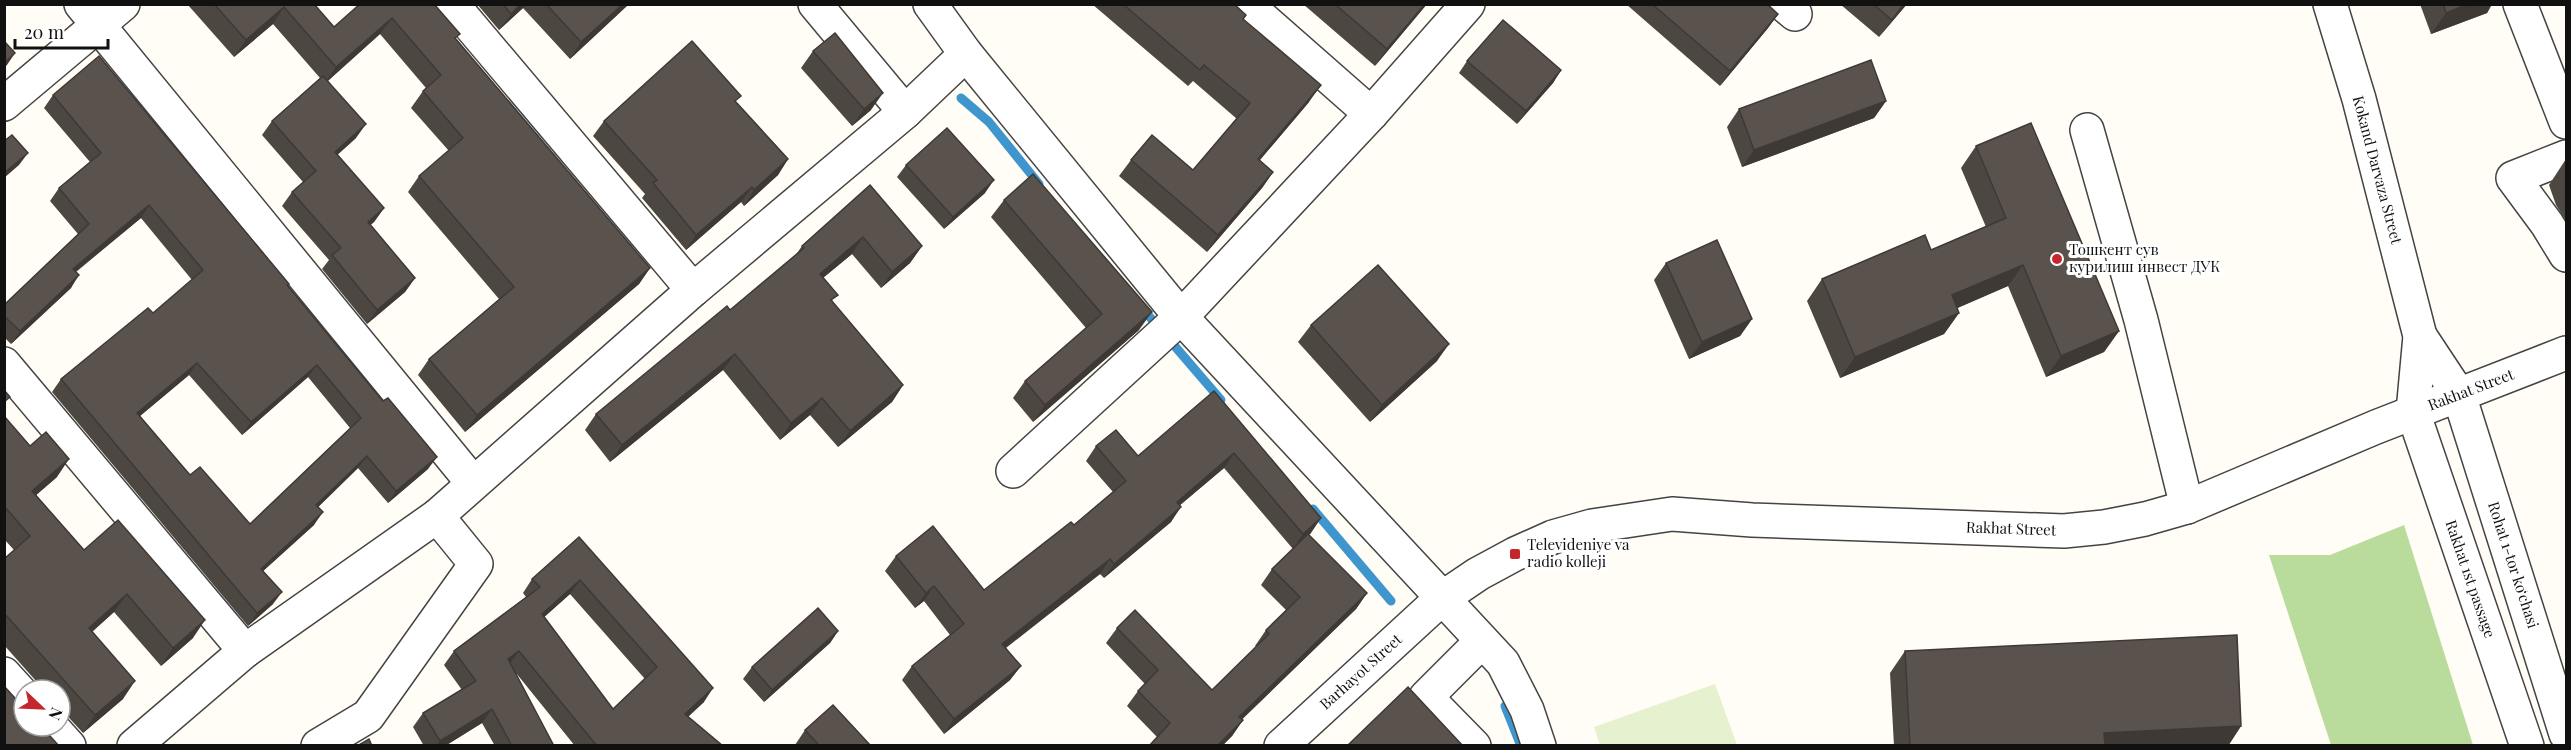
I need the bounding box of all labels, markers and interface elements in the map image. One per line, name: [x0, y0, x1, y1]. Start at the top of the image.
scale bar: [15, 12, 108, 50]
text: 20 m: [24, 20, 64, 44]
street label: Kokand Darvaza Street: [2349, 93, 2408, 247]
place label: Тошкент сув курилиш инвест ДУК: [2069, 239, 2220, 276]
marker: Тошкент сув курилиш инвест ДУК: [2050, 252, 2064, 266]
street label: Rakhat Street: [2425, 363, 2517, 415]
street label: Rohat 1-tor koʻchasi: [2484, 499, 2544, 631]
street label: Rakhat Street: [1966, 516, 2057, 540]
street label: Rakhat 1st passage: [2441, 517, 2501, 640]
place label: Televideniye va radio kolleji: [1527, 534, 1630, 571]
marker: Televideniye va radio kolleji: [1508, 547, 1522, 561]
street label: Barhayot Street: [1315, 629, 1406, 714]
north arrow: [12, 678, 72, 738]
text: N: [44, 705, 68, 724]

